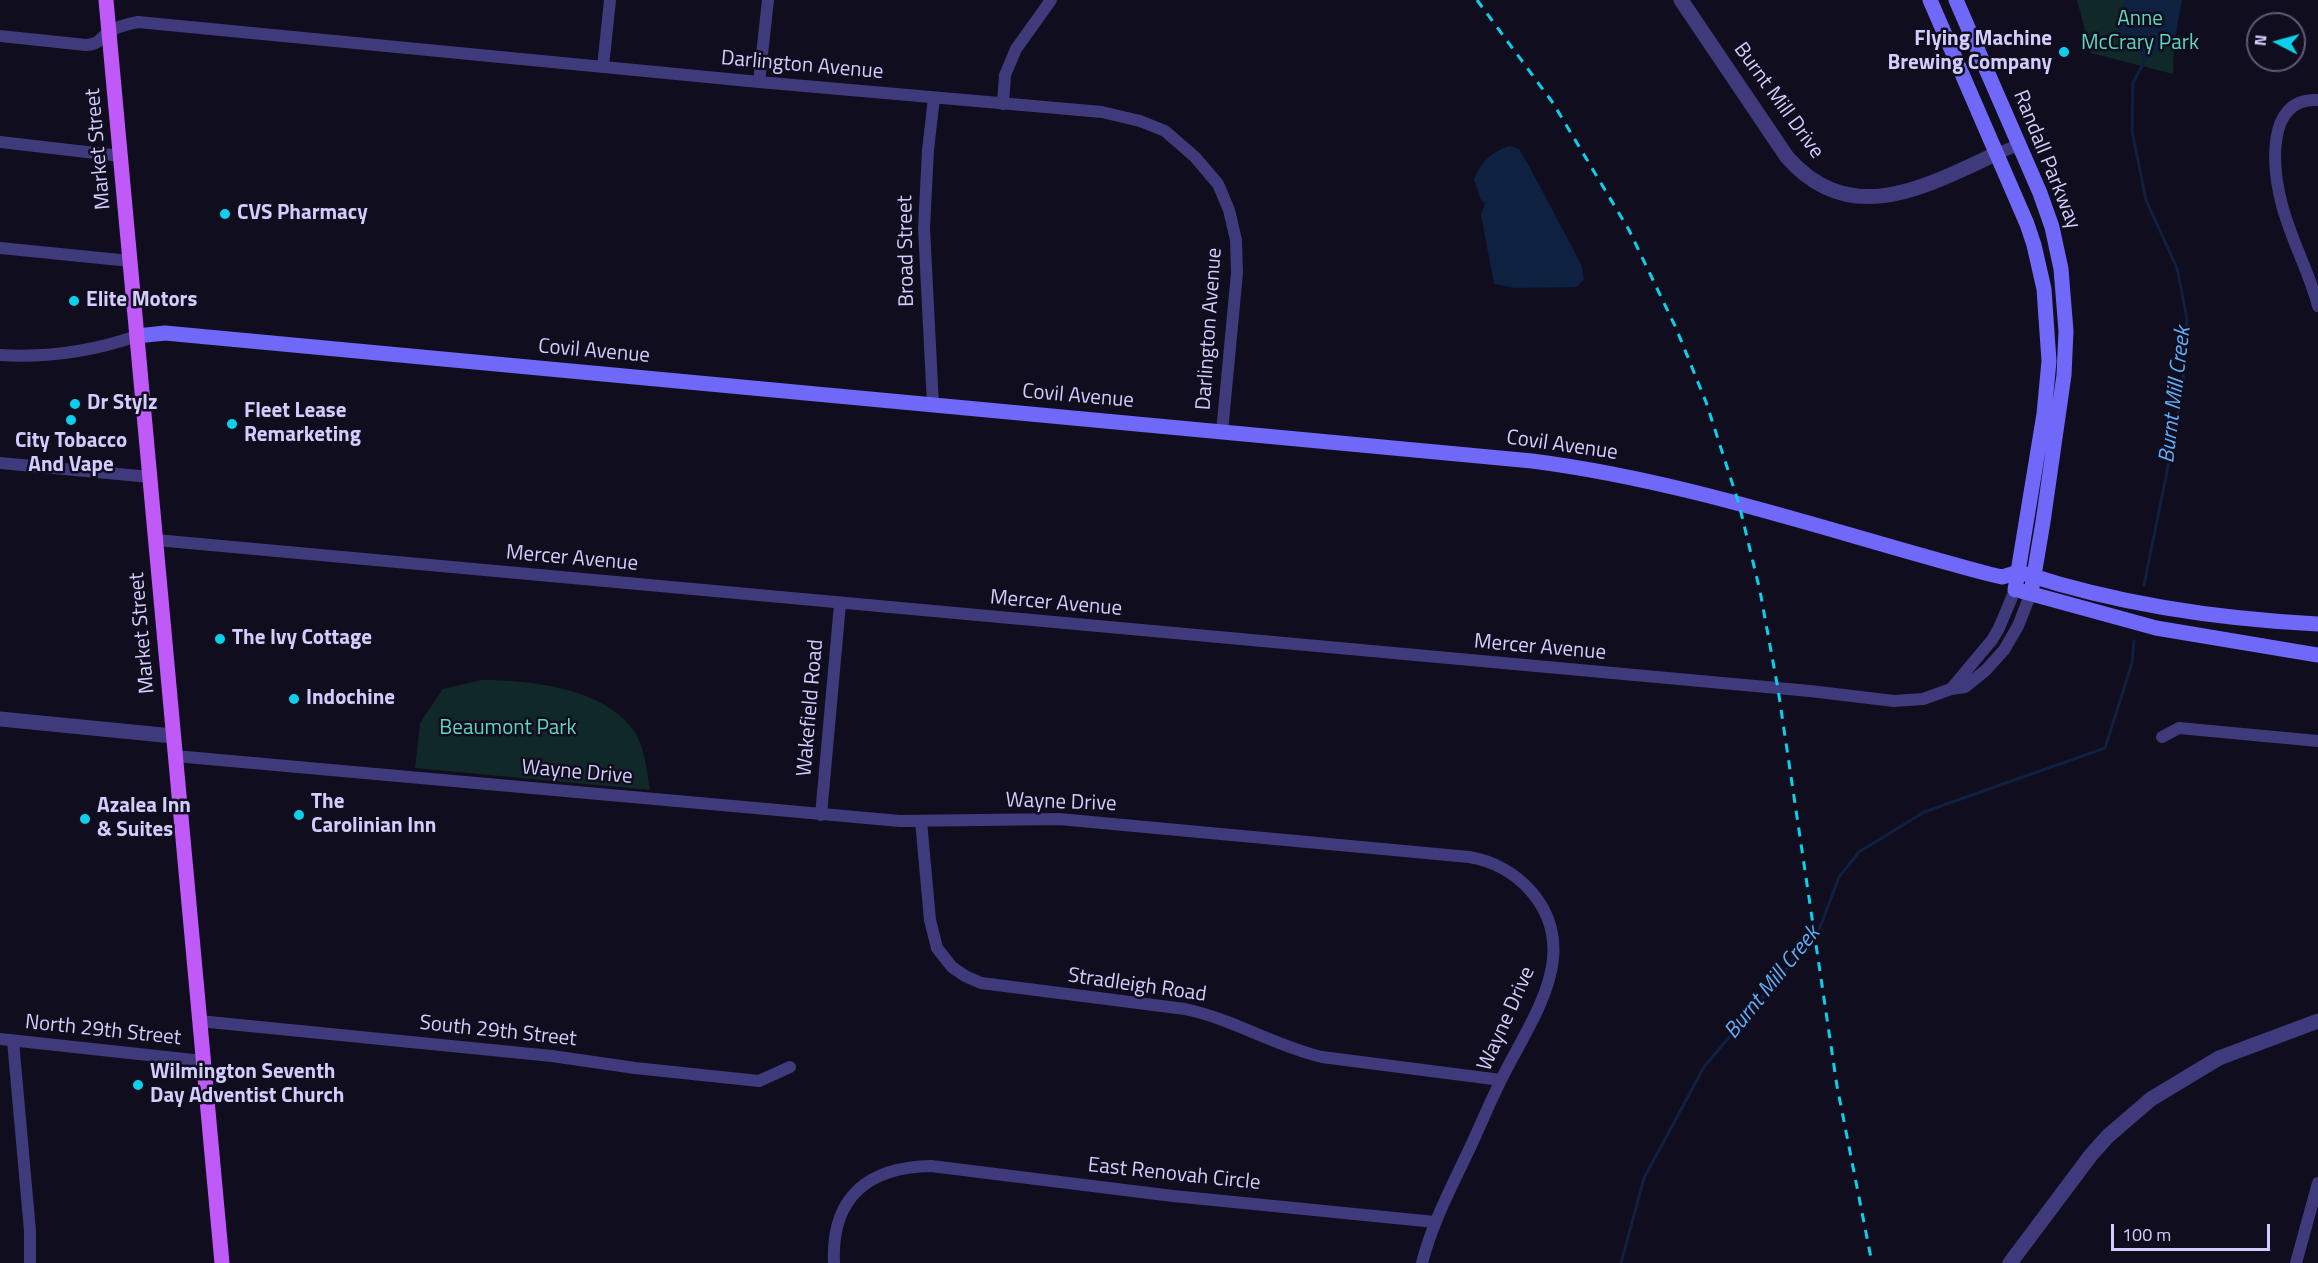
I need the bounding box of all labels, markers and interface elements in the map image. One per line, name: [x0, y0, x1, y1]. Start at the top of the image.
park label: Anne McCrary Park: [2081, 7, 2199, 57]
north arrow: [2246, 12, 2306, 72]
place label: Flying Machine Brewing Company: [1887, 27, 2052, 77]
text: N: [2248, 34, 2273, 47]
street label: Burnt Mill Drive: [1728, 38, 1828, 164]
marker: Flying Machine Brewing Company: [2057, 45, 2071, 59]
street label: Darlington Avenue: [720, 46, 884, 86]
street label: Market Street: [81, 87, 117, 211]
street label: Randall Parkway: [2007, 87, 2085, 233]
street label: Broad Street: [893, 195, 921, 307]
place label: CVS Pharmacy: [237, 201, 368, 227]
marker: CVS Pharmacy: [218, 207, 232, 221]
street label: Darlington Avenue: [1192, 247, 1228, 411]
place label: Elite Motors: [86, 288, 197, 314]
marker: Elite Motors: [67, 294, 81, 308]
water label: Burnt Mill Creek: [2155, 325, 2197, 465]
street label: Covil Avenue: [537, 335, 651, 369]
street label: Covil Avenue: [1021, 380, 1135, 414]
place label: Dr Stylz: [87, 391, 157, 417]
marker: Dr Stylz: [68, 397, 82, 411]
place label: Fleet Lease Remarketing: [244, 399, 361, 449]
marker: City Tobacco And Vape: [64, 413, 78, 427]
marker: Fleet Lease Remarketing: [225, 417, 239, 431]
street label: Covil Avenue: [1505, 426, 1619, 466]
place label: City Tobacco And Vape: [15, 429, 127, 479]
street label: Mercer Avenue: [505, 541, 639, 577]
street label: Market Street: [125, 571, 161, 695]
street label: Mercer Avenue: [989, 586, 1123, 622]
place label: The Ivy Cottage: [232, 626, 372, 652]
street label: Mercer Avenue: [1473, 630, 1607, 666]
marker: The Ivy Cottage: [213, 632, 227, 646]
street label: Wakefield Road: [792, 638, 830, 778]
place label: Indochine: [306, 686, 395, 712]
marker: Indochine: [287, 692, 301, 706]
park label: Beaumont Park: [439, 716, 577, 742]
street label: Wayne Drive: [520, 756, 634, 790]
street label: Wayne Drive: [1005, 788, 1117, 818]
place label: The Carolinian Inn: [311, 790, 436, 840]
place label: Azalea Inn & Suites: [97, 794, 191, 844]
marker: The Carolinian Inn: [292, 808, 306, 822]
marker: Azalea Inn & Suites: [78, 812, 92, 826]
water label: Burnt Mill Creek: [1720, 921, 1826, 1045]
street label: Wayne Drive: [1473, 963, 1541, 1075]
street label: Stradleigh Road: [1066, 964, 1208, 1008]
street label: North 29th Street: [24, 1010, 182, 1052]
street label: South 29th Street: [418, 1011, 578, 1053]
place label: Wilmington Seventh Day Adventist Church: [150, 1060, 344, 1110]
marker: Wilmington Seventh Day Adventist Church: [131, 1078, 145, 1092]
street label: East Renovah Circle: [1086, 1153, 1262, 1197]
scale bar: [2114, 1212, 2273, 1250]
text: 100 m: [2122, 1221, 2171, 1248]

